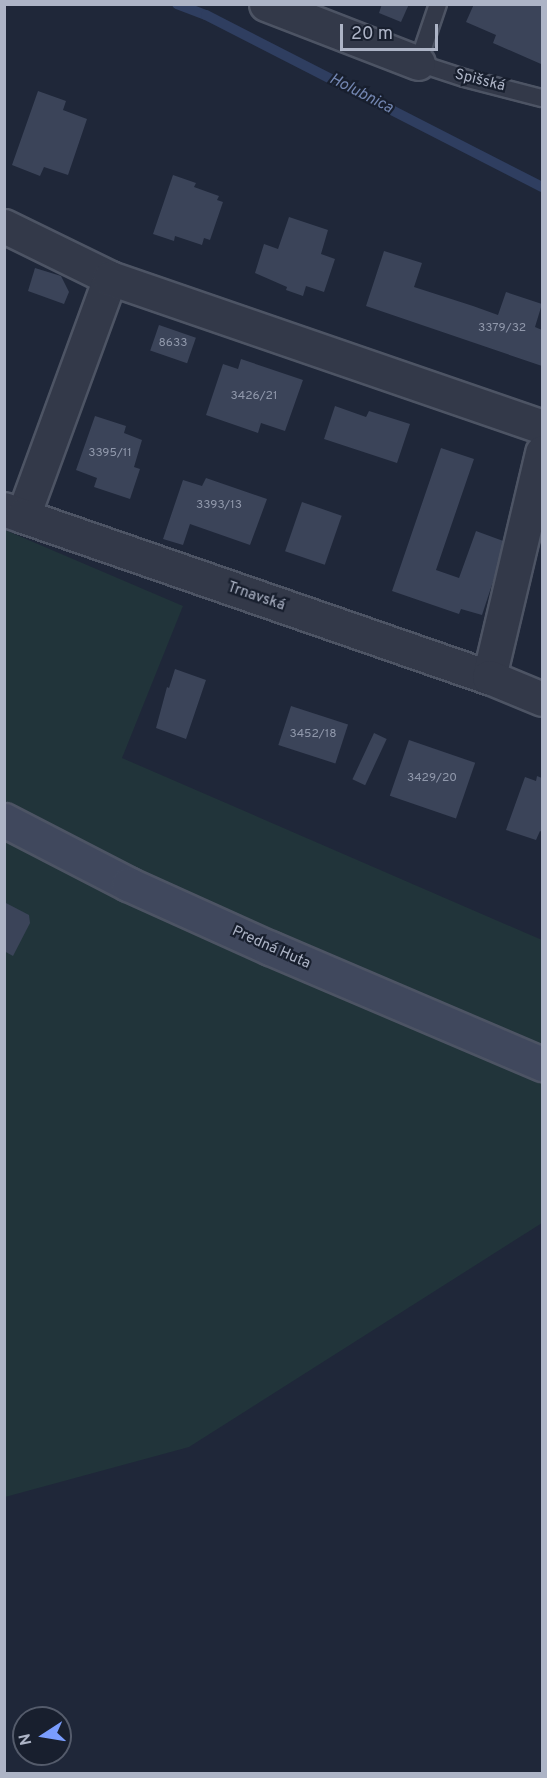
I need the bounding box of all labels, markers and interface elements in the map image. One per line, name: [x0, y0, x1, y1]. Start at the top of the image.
scale bar: [343, 12, 440, 50]
text: 20 m: [351, 23, 393, 46]
street label: Spišská: [453, 66, 507, 96]
water label: Holubnica: [326, 70, 396, 118]
house number: 3379/32: [478, 322, 526, 336]
house number: 8633: [159, 337, 187, 351]
house number: 3426/21: [231, 390, 277, 404]
house number: 3395/11: [88, 447, 132, 461]
house number: 3393/13: [196, 499, 242, 513]
street label: Trnavská: [225, 579, 287, 615]
house number: 3452/18: [289, 728, 337, 742]
house number: 3429/20: [407, 772, 457, 786]
street label: Predná Huta: [229, 923, 313, 973]
north arrow: [12, 1706, 72, 1766]
text: N: [15, 1732, 37, 1747]

